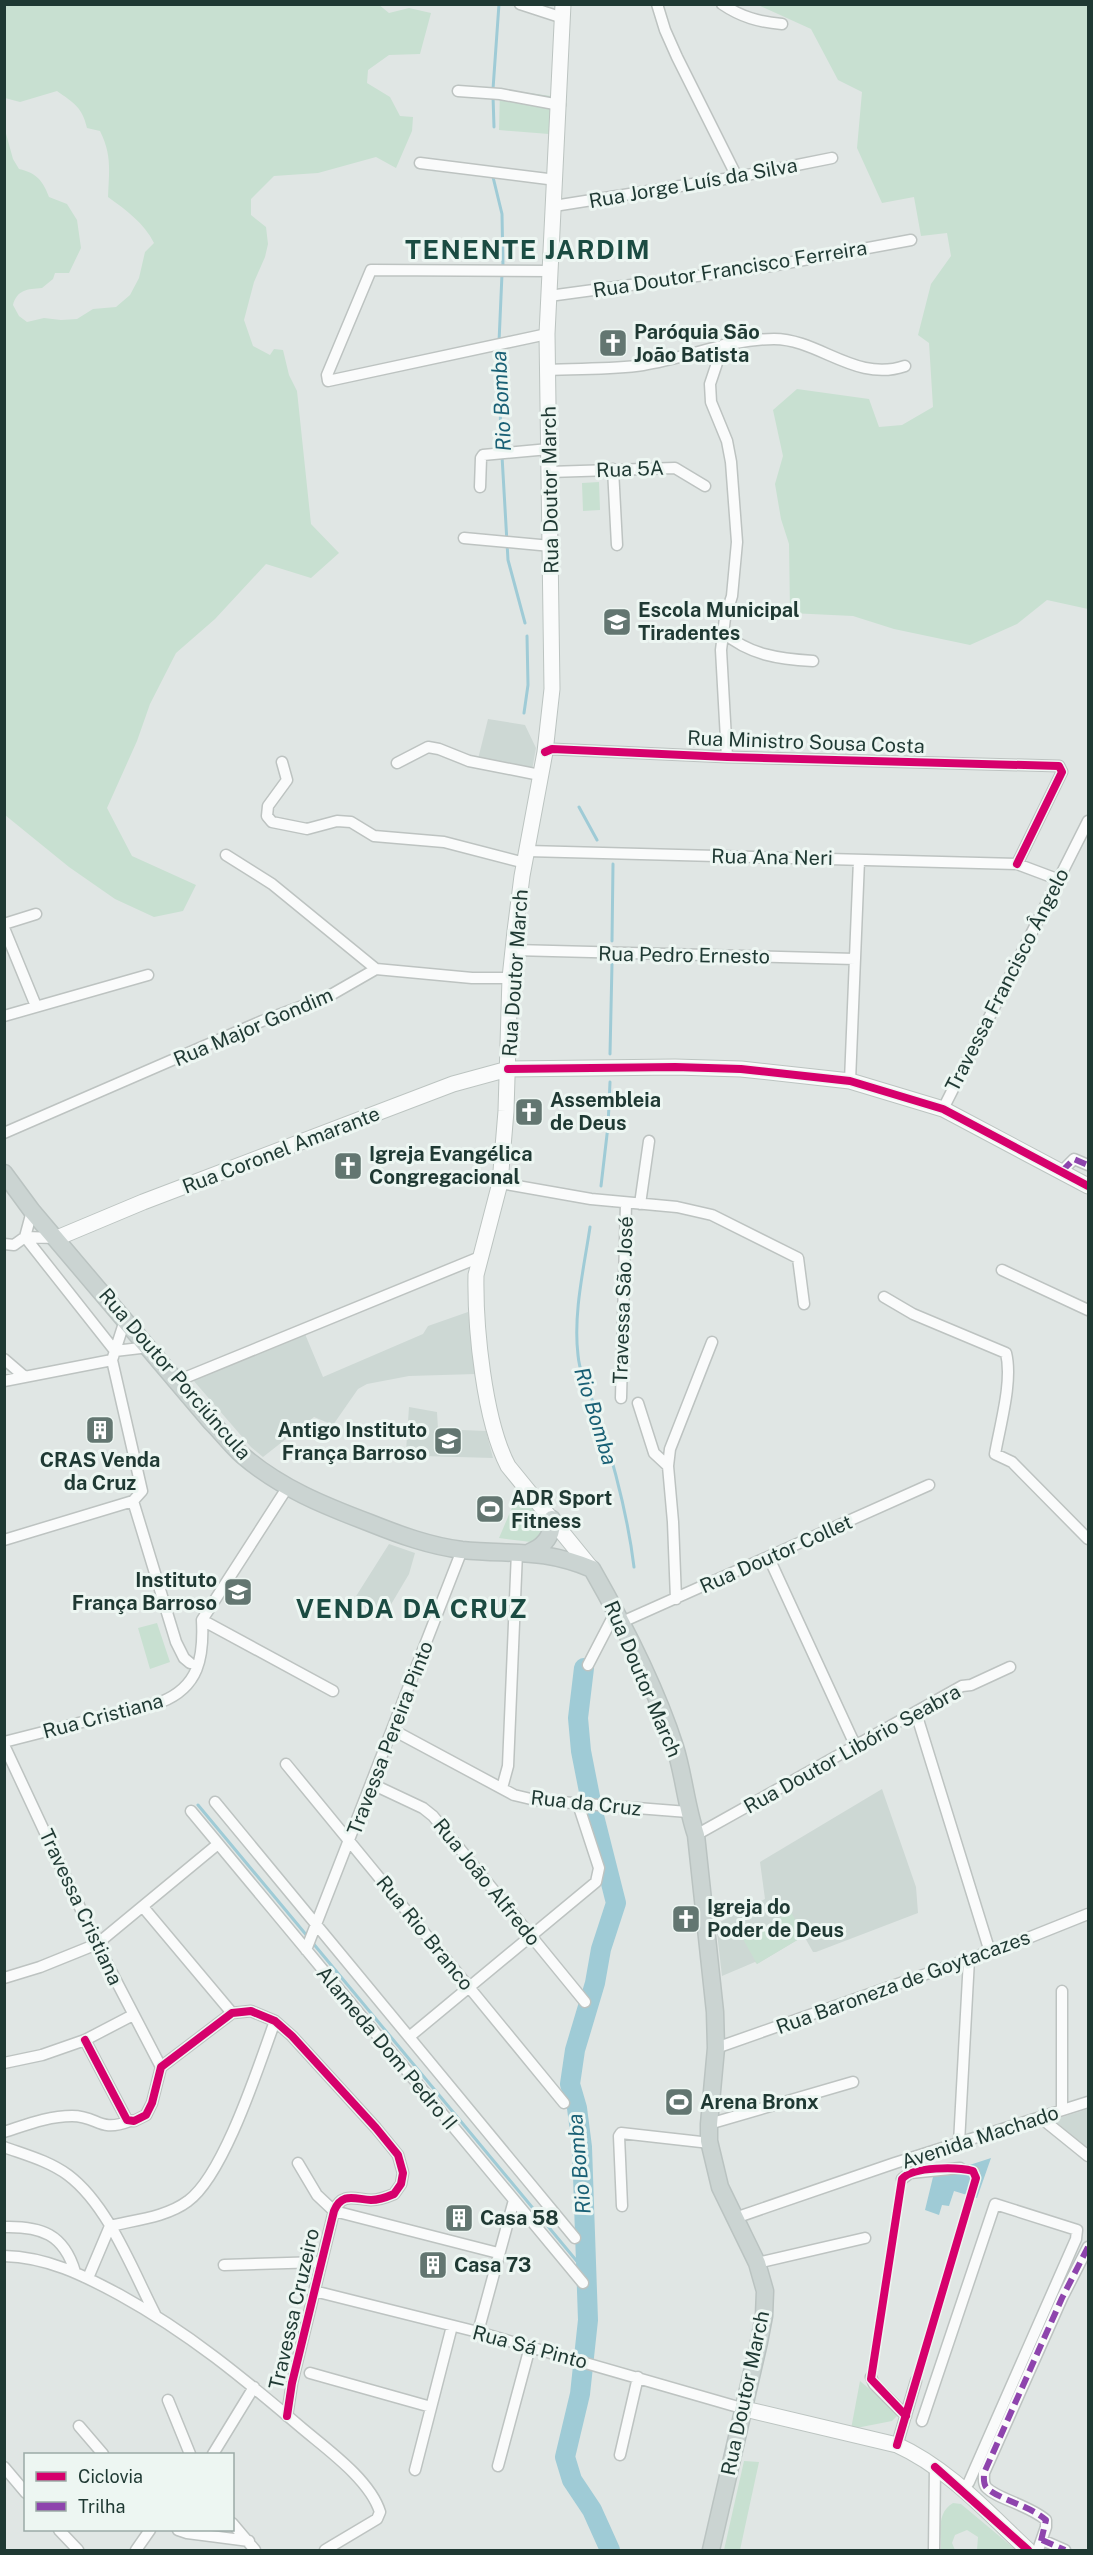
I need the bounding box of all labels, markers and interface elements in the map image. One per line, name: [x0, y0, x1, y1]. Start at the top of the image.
street label: Rua Jorge Luís da Silva: [587, 153, 799, 213]
district label: TENENTE JARDIM: [405, 234, 651, 265]
street label: Rua Doutor Francisco Ferreira: [591, 235, 869, 303]
place label: Paróquia São João Batista: [634, 320, 760, 367]
church icon: Paróquia São João Batista: [597, 327, 629, 359]
water label: Rio Bomba: [486, 350, 516, 452]
street label: Rua Doutor March: [537, 406, 563, 574]
street label: Rua 5A: [596, 456, 664, 482]
place label: Escola Municipal Tiradentes: [638, 598, 800, 645]
school or university icon: Escola Municipal Tiradentes: [601, 606, 633, 638]
street label: Rua Ministro Sousa Costa: [687, 726, 925, 758]
street label: Rua Ana Neri: [711, 844, 833, 870]
street label: Travessa Francisco Ângelo: [940, 864, 1074, 1096]
street label: Rua Doutor March: [497, 888, 533, 1058]
street label: Rua Pedro Ernesto: [598, 942, 770, 968]
street label: Rua Major Gondim: [170, 983, 336, 1071]
place label: Assembleia de Deus: [550, 1088, 661, 1135]
church icon: Assembleia de Deus: [513, 1096, 545, 1128]
street label: Rua Coronel Amarante: [179, 1101, 383, 1199]
place label: Igreja Evangélica Congregacional: [369, 1142, 533, 1189]
church icon: Igreja Evangélica Congregacional: [332, 1150, 364, 1182]
street label: Travessa São José: [608, 1216, 638, 1384]
street label: Rua Doutor Porciúncula: [94, 1283, 256, 1465]
water label: Rio Bomba: [569, 1364, 623, 1468]
building icon: CRAS Venda da Cruz: [84, 1414, 116, 1446]
place label: Antigo Instituto França Barroso: [277, 1418, 427, 1465]
school or university icon: Antigo Instituto França Barroso: [432, 1425, 464, 1457]
place label: CRAS Venda da Cruz: [40, 1448, 160, 1495]
place label: ADR Sport Fitness: [511, 1486, 612, 1533]
sports icon: ADR Sport Fitness: [474, 1493, 506, 1525]
street label: Rua Doutor Collet: [696, 1510, 856, 1598]
place label: Instituto França Barroso: [72, 1568, 217, 1615]
school or university icon: Instituto França Barroso: [222, 1576, 254, 1608]
district label: VENDA DA CRUZ: [296, 1593, 528, 1624]
street label: Rua Doutor March: [599, 1597, 687, 1761]
street label: Travessa Pereira Pinto: [342, 1638, 438, 1838]
street label: Rua Doutor Libório Seabra: [740, 1679, 964, 1819]
street label: Rua Cristiana: [40, 1688, 166, 1744]
street label: Rua da Cruz: [529, 1785, 643, 1821]
street label: Rua João Alfredo: [428, 1813, 546, 1951]
street label: Travessa Cristiana: [34, 1825, 128, 1989]
street label: Rua Rio Branco: [371, 1871, 479, 1995]
place label: Igreja do Poder de Deus: [707, 1895, 844, 1942]
church icon: Igreja do Poder de Deus: [670, 1903, 702, 1935]
street label: Rua Baroneza de Goytacazes: [773, 1925, 1033, 2039]
street label: Alameda Dom Pedro II: [312, 1961, 462, 2135]
sports icon: Arena Bronx: [663, 2086, 695, 2118]
place label: Arena Bronx: [700, 2090, 819, 2114]
street label: Avenida Machado: [898, 2100, 1062, 2174]
water label: Rio Bomba: [562, 2113, 596, 2215]
building icon: Casa 58: [443, 2202, 475, 2234]
place label: Casa 58: [480, 2206, 559, 2230]
street label: Travessa Cruzeiro: [264, 2226, 324, 2392]
building icon: Casa 73: [417, 2249, 449, 2281]
place label: Casa 73: [454, 2253, 531, 2277]
street label: Rua Doutor March: [716, 2308, 774, 2478]
street label: Rua Sá Pinto: [470, 2320, 590, 2374]
legend: [24, 2453, 234, 2531]
text: Ciclovia: [78, 2466, 143, 2487]
text: Trilha: [78, 2496, 125, 2517]

